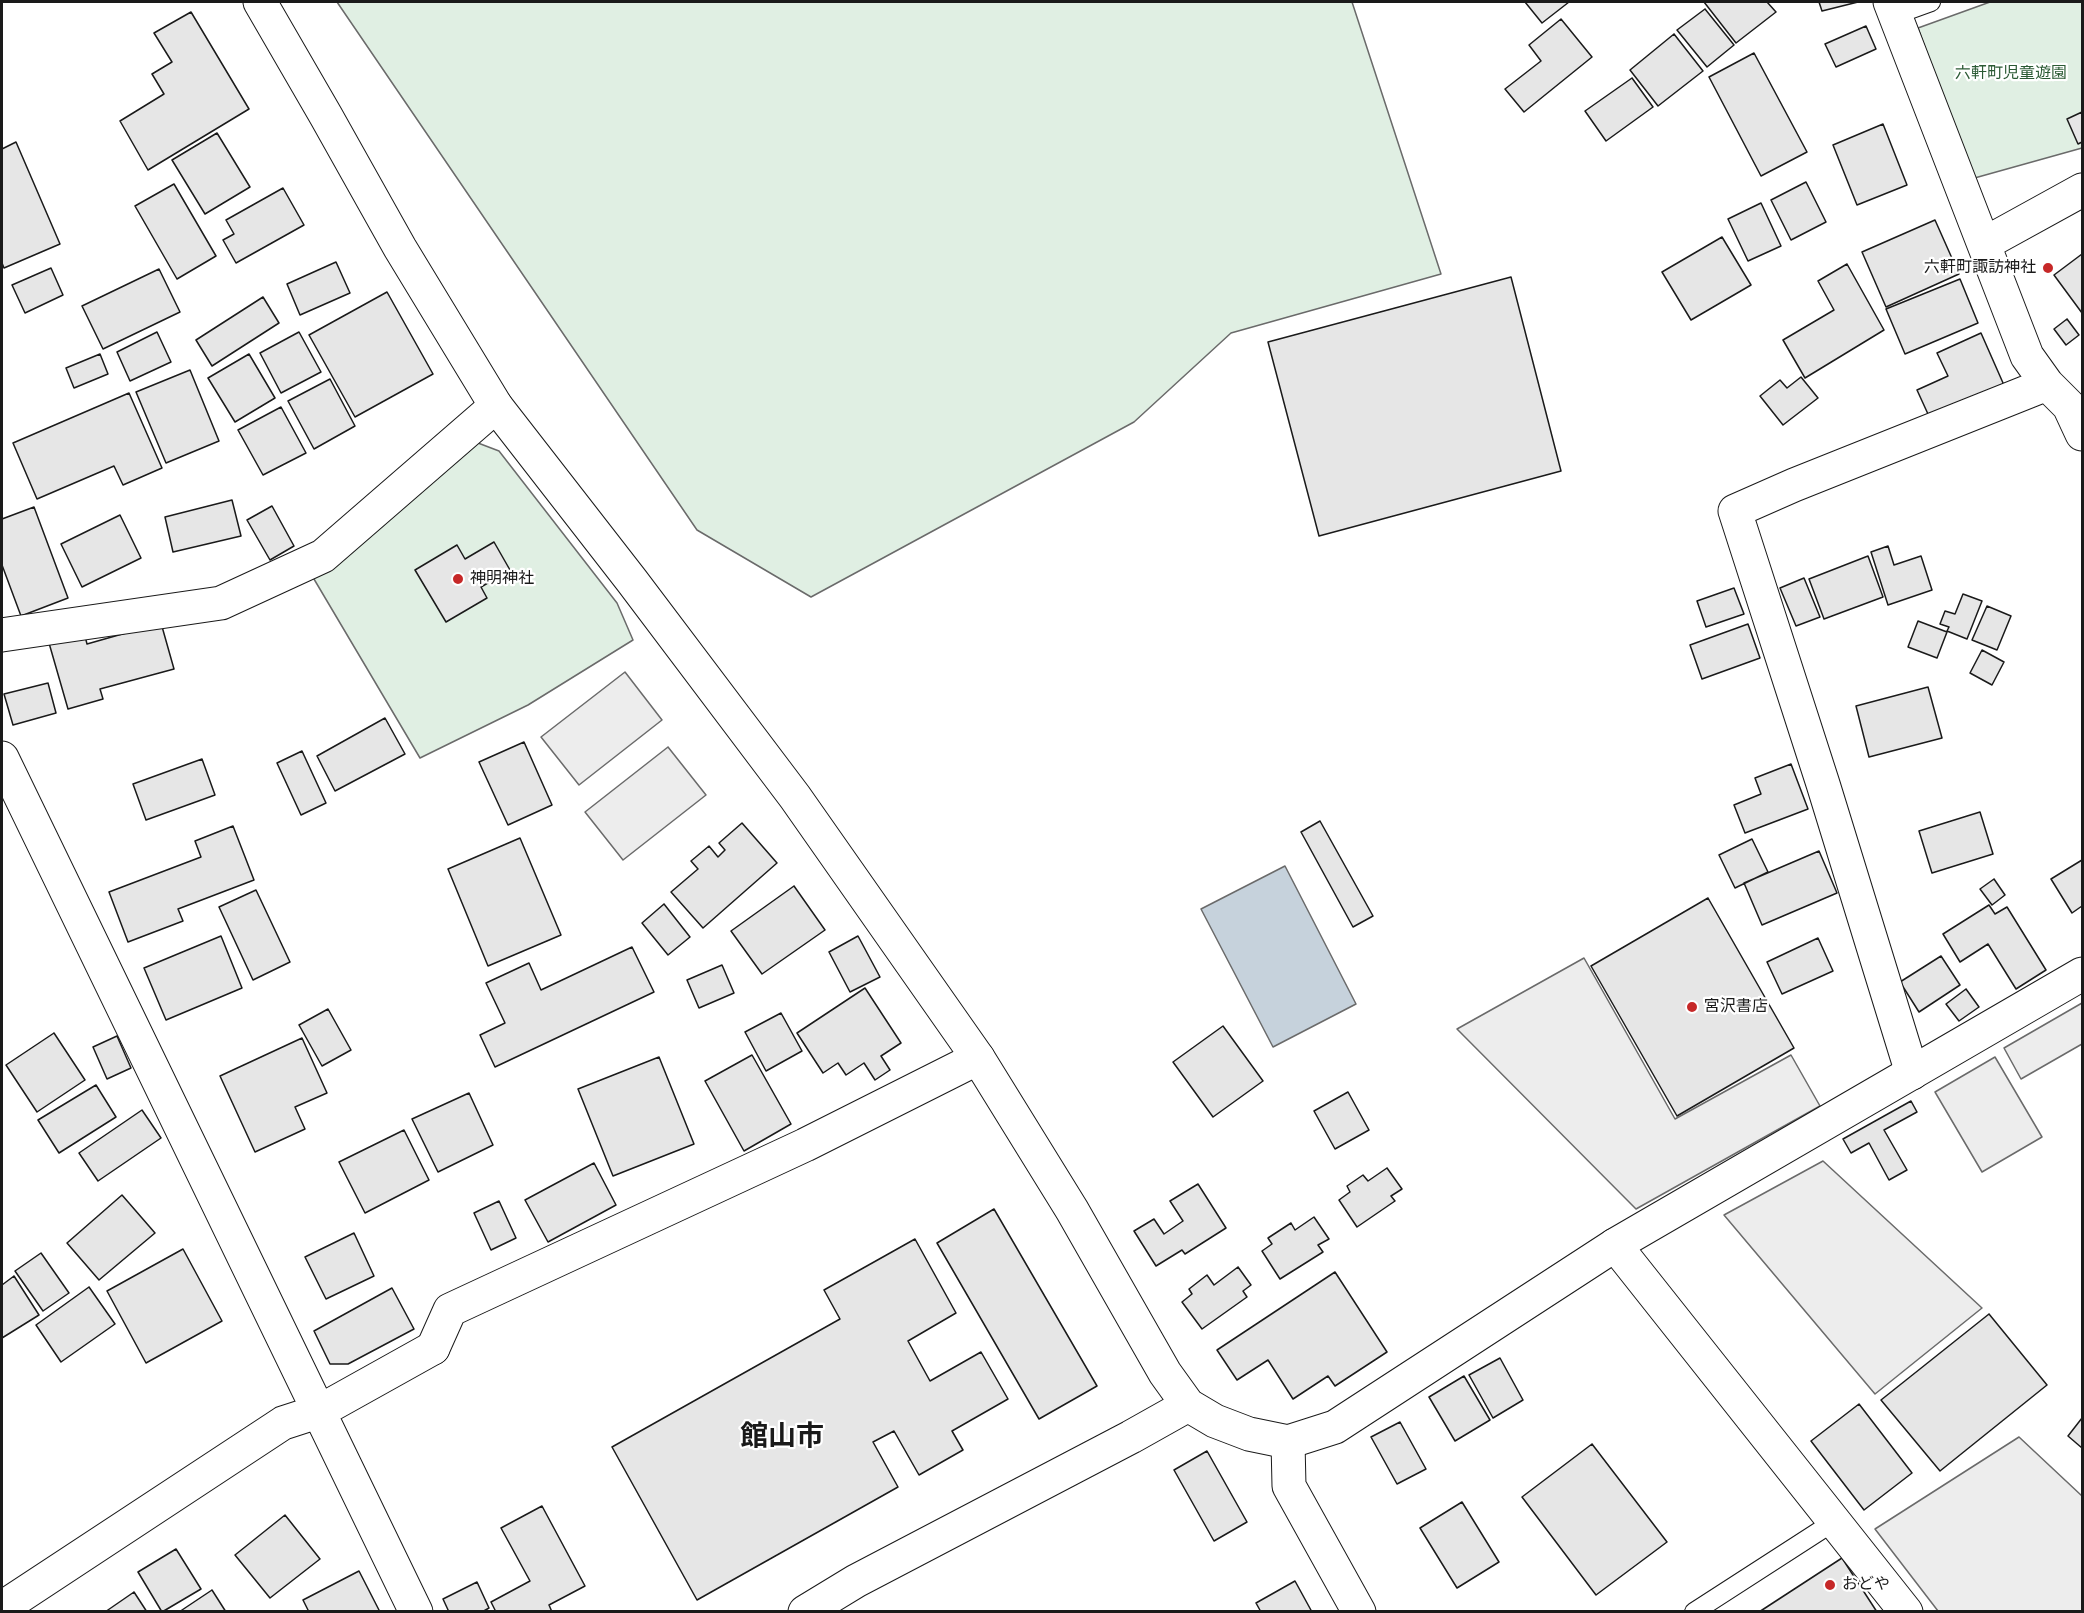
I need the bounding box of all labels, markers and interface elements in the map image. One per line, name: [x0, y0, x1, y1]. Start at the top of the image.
park label: 六軒町児童遊園: [1955, 64, 2067, 84]
place label: 六軒町諏訪神社: [1924, 258, 2036, 278]
marker: 六軒町諏訪神社: [2041, 261, 2055, 275]
place label: 神明神社: [470, 569, 534, 589]
marker: 神明神社: [451, 572, 465, 586]
place label: 宮沢書店: [1704, 997, 1768, 1017]
marker: 宮沢書店: [1685, 1000, 1699, 1014]
district label: 館山市: [740, 1421, 824, 1455]
place label: おどや: [1842, 1575, 1890, 1595]
marker: おどや: [1823, 1578, 1837, 1592]

